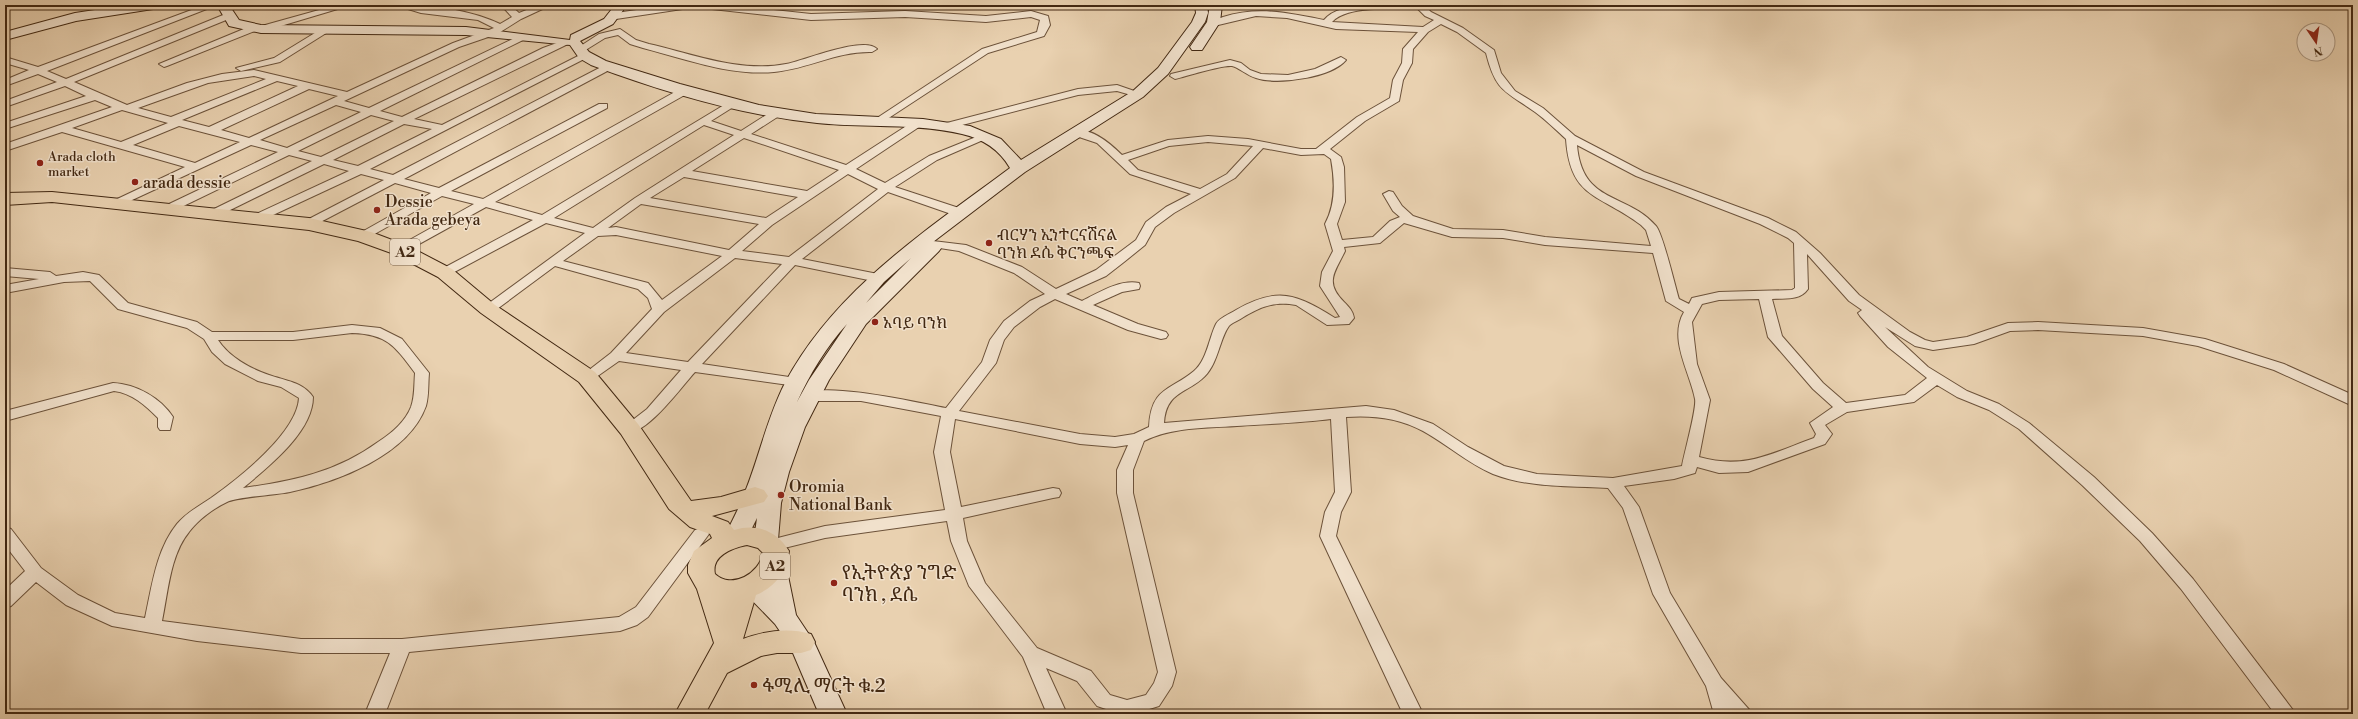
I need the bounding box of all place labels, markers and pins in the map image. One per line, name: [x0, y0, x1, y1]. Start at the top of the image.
place label: Arada cloth market: [47, 149, 116, 180]
marker: Arada cloth market: [35, 158, 45, 168]
place label: arada dessie: [143, 173, 231, 193]
marker: arada dessie: [130, 177, 140, 187]
place label: Dessie Arada gebeya: [384, 192, 481, 230]
marker: Dessie Arada gebeya: [372, 205, 382, 215]
place label: ብርሃን ኢንተርናሽናል ባንክ ደሴ ቅርንጫፍ: [997, 225, 1117, 263]
marker: ብርሃን ኢንተርናሽናል ባንክ ደሴ ቅርንጫፍ: [984, 238, 994, 248]
place label: አባይ ባንክ: [883, 313, 947, 333]
marker: አባይ ባንክ: [870, 317, 880, 327]
place label: Oromia National Bank: [789, 477, 893, 515]
marker: Oromia National Bank: [776, 490, 786, 500]
place label: የኢትዮጵያ ንግድ ባንክ , ደሴ: [842, 561, 956, 607]
marker: የኢትዮጵያ ንግድ ባንክ , ደሴ: [829, 578, 839, 588]
place label: ፋሚሊ ማርት ቁ.2: [762, 674, 885, 698]
marker: ፋሚሊ ማርት ቁ.2: [749, 680, 759, 690]

